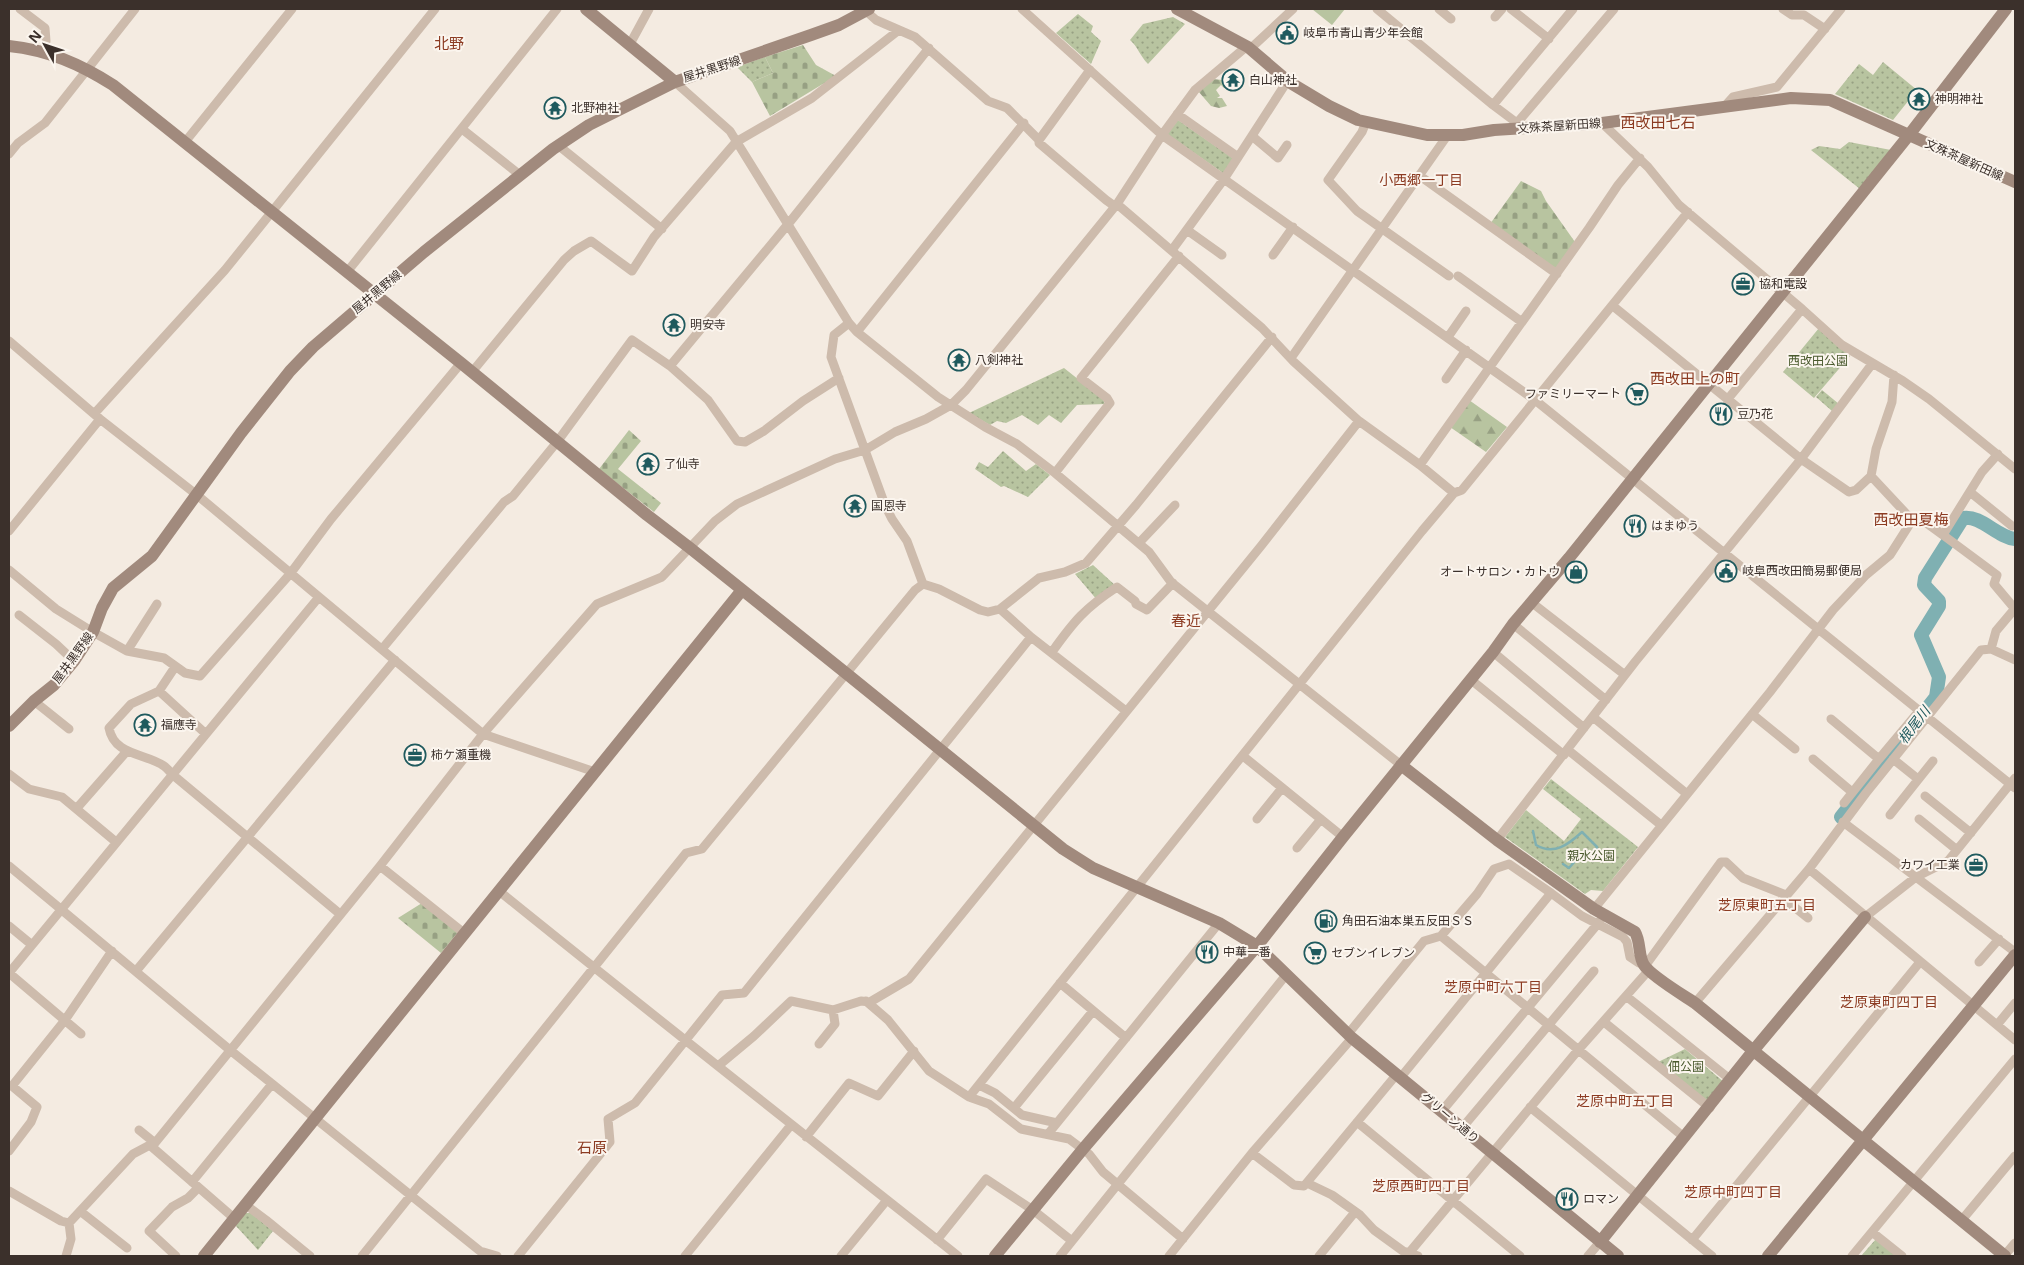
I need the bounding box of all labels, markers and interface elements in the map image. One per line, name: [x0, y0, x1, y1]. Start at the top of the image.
north arrow: [20, 20, 70, 70]
public building icon: 岐阜市青山青少年会館: [1275, 21, 1299, 45]
place label: 岐阜市青山青少年会館: [1303, 24, 1423, 41]
text: N: [24, 26, 46, 47]
district label: 北野: [434, 33, 464, 53]
street label: 屋井黒野線: [681, 51, 743, 86]
temple icon: 白山神社: [1221, 68, 1245, 92]
place label: 白山神社: [1249, 71, 1297, 88]
temple icon: 神明神社: [1907, 87, 1931, 111]
place label: 神明神社: [1935, 90, 1983, 107]
temple icon: 北野神社: [543, 96, 567, 120]
place label: 北野神社: [571, 99, 619, 116]
district label: 西改田七石: [1620, 112, 1696, 132]
street label: 文殊茶屋新田線: [1516, 114, 1601, 137]
street label: 文殊茶屋新田線: [1922, 135, 2006, 184]
district label: 小西郷一丁目: [1379, 170, 1463, 189]
street label: 屋井黒野線: [348, 266, 405, 317]
office icon: 協和電設: [1731, 272, 1755, 296]
place label: 協和電設: [1759, 275, 1807, 292]
temple icon: 明安寺: [662, 313, 686, 337]
place label: 明安寺: [690, 316, 726, 333]
temple icon: 八剣神社: [947, 348, 971, 372]
place label: 八剣神社: [975, 351, 1023, 368]
park label: 西改田公園: [1788, 352, 1848, 369]
district label: 西改田上の町: [1650, 368, 1740, 388]
supermarket icon: ファミリーマート: [1625, 382, 1649, 406]
place label: ファミリーマート: [1525, 385, 1621, 402]
restaurant icon: 豆乃花: [1709, 402, 1733, 426]
place label: 豆乃花: [1737, 405, 1773, 422]
temple icon: 了仙寺: [636, 452, 660, 476]
place label: 了仙寺: [664, 455, 700, 472]
temple icon: 国恩寺: [843, 494, 867, 518]
place label: 国恩寺: [871, 497, 907, 514]
district label: 西改田夏梅: [1873, 509, 1949, 529]
restaurant icon: はまゆう: [1623, 514, 1647, 538]
place label: はまゆう: [1651, 517, 1699, 534]
public building icon: 岐阜西改田簡易郵便局: [1714, 559, 1738, 583]
shop icon: オートサロン・カトウ: [1564, 560, 1588, 584]
place label: 岐阜西改田簡易郵便局: [1742, 562, 1862, 579]
place label: オートサロン・カトウ: [1440, 563, 1560, 580]
district label: 春近: [1171, 610, 1201, 630]
street label: 屋井黒野線: [48, 628, 97, 687]
water label: 根尾川: [1893, 701, 1935, 747]
temple icon: 福應寺: [133, 713, 157, 737]
place label: 福應寺: [161, 716, 197, 733]
office icon: 柿ケ瀬重機: [403, 743, 427, 767]
place label: 柿ケ瀬重機: [431, 746, 491, 763]
park label: 親水公園: [1567, 847, 1615, 864]
office icon: カワイ工業: [1964, 853, 1988, 877]
place label: カワイ工業: [1900, 856, 1960, 873]
district label: 芝原東町五丁目: [1718, 895, 1816, 914]
fuel station icon: 角田石油本巣五反田ＳＳ: [1314, 909, 1338, 933]
place label: 角田石油本巣五反田ＳＳ: [1342, 912, 1474, 929]
restaurant icon: 中華一番: [1195, 940, 1219, 964]
supermarket icon: セブンイレブン: [1303, 941, 1327, 965]
place label: 中華一番: [1223, 943, 1271, 960]
place label: セブンイレブン: [1331, 944, 1415, 961]
district label: 芝原中町六丁目: [1444, 977, 1542, 996]
district label: 芝原東町四丁目: [1840, 992, 1938, 1011]
park label: 佃公園: [1668, 1058, 1704, 1075]
street label: グリーン通り: [1418, 1088, 1483, 1147]
district label: 芝原中町五丁目: [1576, 1091, 1674, 1110]
district label: 石原: [577, 1137, 607, 1157]
district label: 芝原西町四丁目: [1372, 1176, 1470, 1195]
district label: 芝原中町四丁目: [1684, 1182, 1782, 1201]
restaurant icon: ロマン: [1555, 1187, 1579, 1211]
place label: ロマン: [1583, 1190, 1619, 1207]

